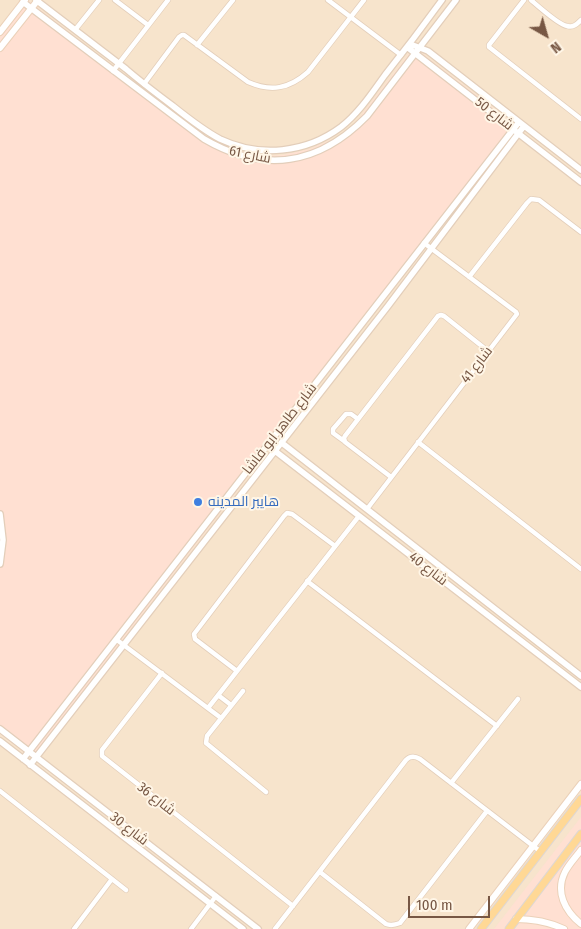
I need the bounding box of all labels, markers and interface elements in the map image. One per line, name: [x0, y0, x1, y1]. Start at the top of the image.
north arrow: [521, 10, 571, 60]
text: N: [547, 38, 564, 56]
street label: شارع 50: [471, 94, 517, 134]
street label: شارع 61: [228, 143, 272, 167]
street label: شارع 41: [457, 343, 497, 387]
street label: شارع طاهر ابو فاشا: [239, 380, 321, 478]
place label: هايبر المدينه: [208, 494, 279, 510]
marker: هايبر المدينه: [192, 496, 204, 508]
street label: شارع 40: [405, 549, 451, 589]
street label: شارع 36: [134, 779, 178, 819]
street label: شارع 30: [106, 809, 152, 849]
scale bar: [411, 886, 494, 918]
text: 100 m: [416, 896, 453, 914]

